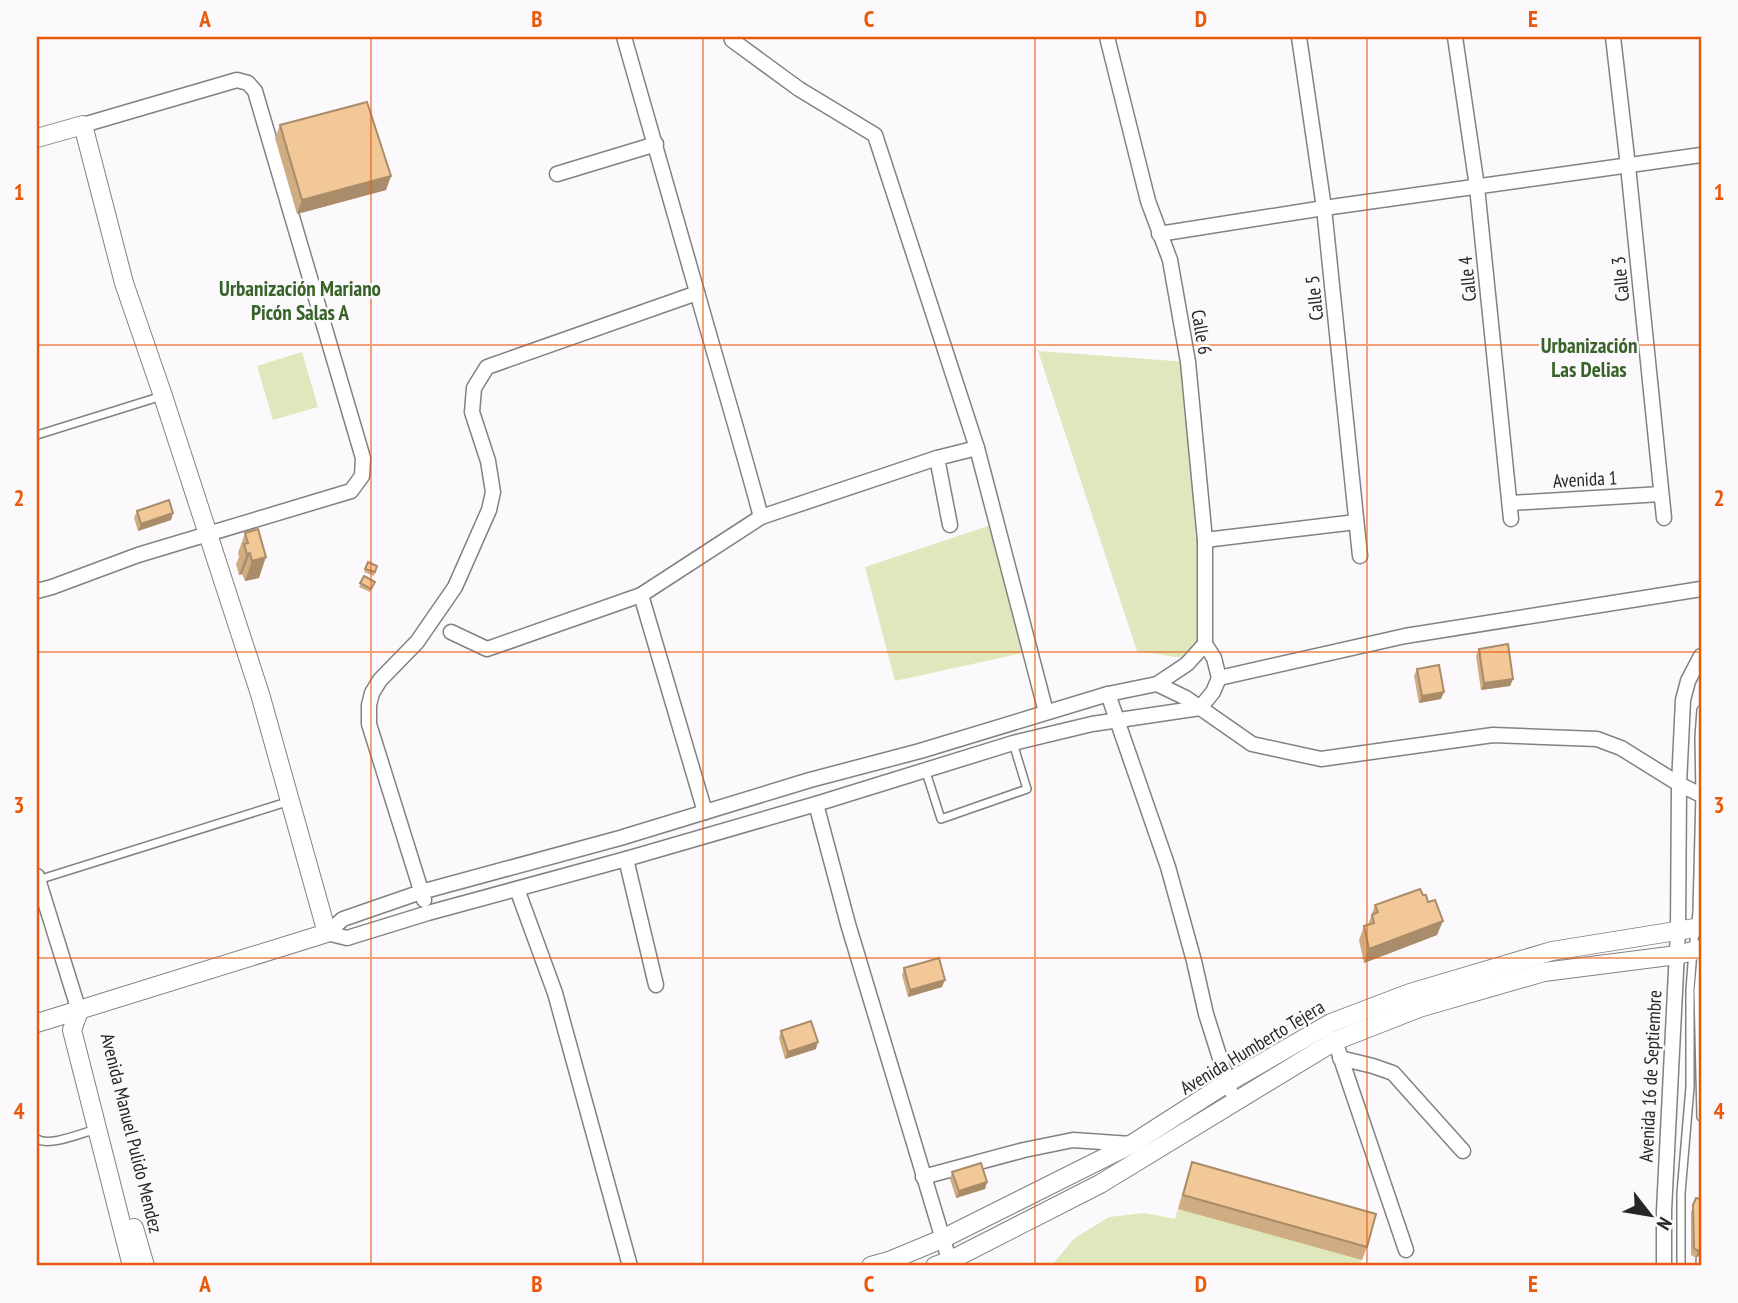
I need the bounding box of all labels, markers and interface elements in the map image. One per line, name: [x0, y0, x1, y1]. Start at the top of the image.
text: A: [198, 4, 211, 33]
text: B: [531, 4, 543, 33]
text: C: [864, 4, 875, 33]
text: D: [1195, 4, 1207, 33]
text: E: [1528, 4, 1538, 33]
text: 1: [14, 177, 25, 206]
text: 1: [1714, 177, 1725, 206]
street label: Calle 4: [1453, 255, 1481, 303]
street label: Calle 3: [1606, 255, 1634, 303]
street label: Calle 5: [1300, 274, 1328, 322]
district label: Urbanización Mariano Picón Salas A: [219, 275, 381, 326]
street label: Calle 6: [1186, 308, 1218, 356]
district label: Urbanización Las Delias: [1541, 332, 1637, 383]
street label: Avenida 1: [1552, 465, 1618, 493]
text: 2: [14, 483, 25, 512]
text: 2: [1714, 483, 1725, 512]
text: 3: [14, 790, 25, 819]
text: 3: [1714, 790, 1725, 819]
street label: Avenida 16 de Septiembre: [1634, 989, 1666, 1163]
street label: Avenida Humberto Tejera: [1175, 994, 1329, 1100]
street label: Avenida Manuel Pulido Mendez: [96, 1031, 168, 1235]
text: 4: [14, 1096, 25, 1125]
text: 4: [1714, 1096, 1725, 1125]
north arrow: [1616, 1180, 1686, 1250]
text: N: [1652, 1213, 1678, 1234]
text: A: [198, 1269, 211, 1298]
text: B: [531, 1269, 543, 1298]
text: C: [864, 1269, 875, 1298]
text: D: [1195, 1269, 1207, 1298]
text: E: [1528, 1269, 1538, 1298]

